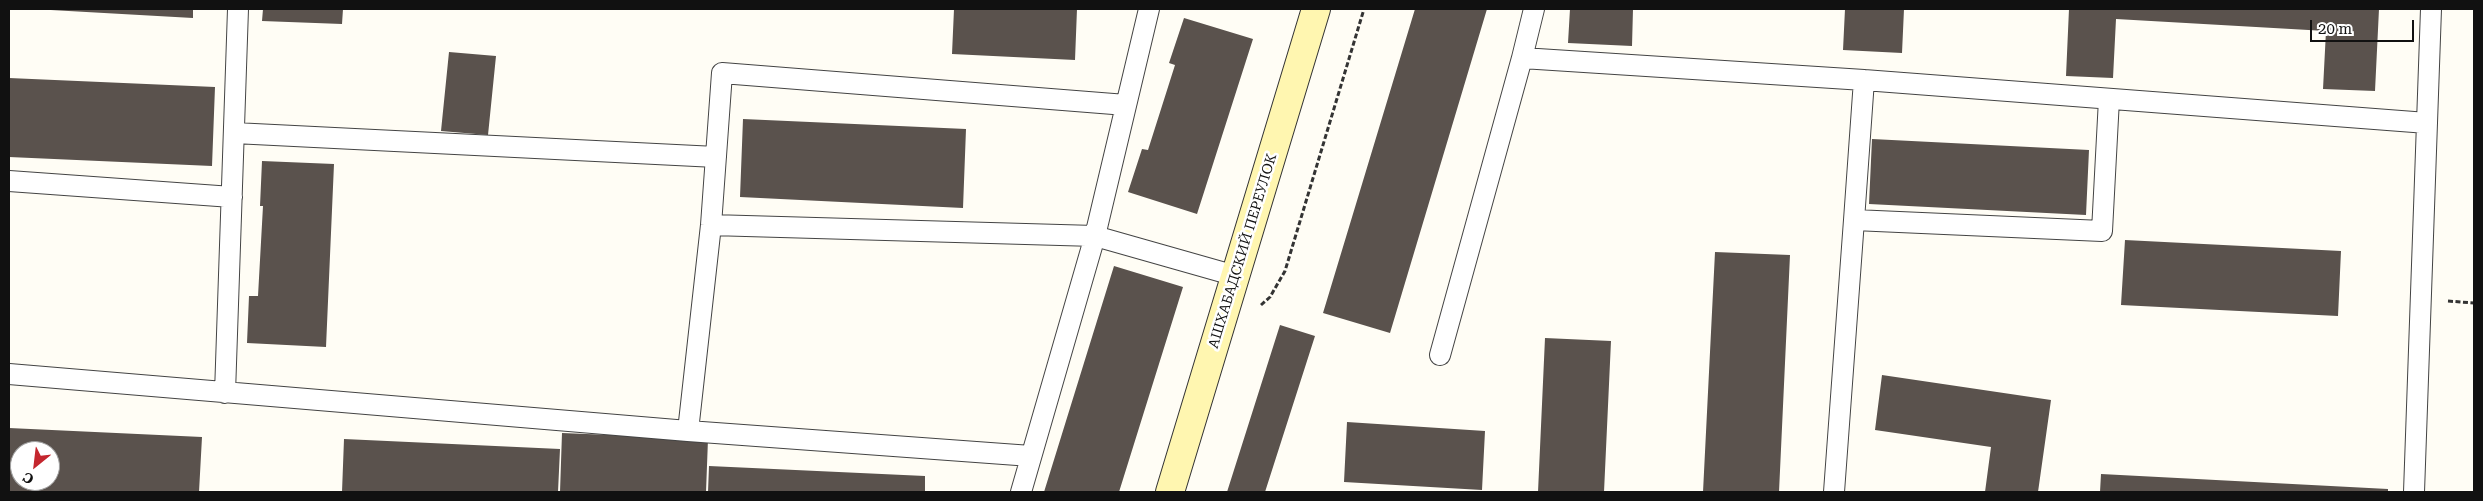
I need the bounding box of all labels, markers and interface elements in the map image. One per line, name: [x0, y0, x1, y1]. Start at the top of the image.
scale bar: [2313, 10, 2417, 42]
text: 20 m: [2318, 20, 2352, 38]
street label: АШХАБАДСКИЙ ПЕРЕУЛОК: [1205, 152, 1281, 350]
north arrow: [10, 441, 60, 491]
text: С: [20, 469, 36, 488]

